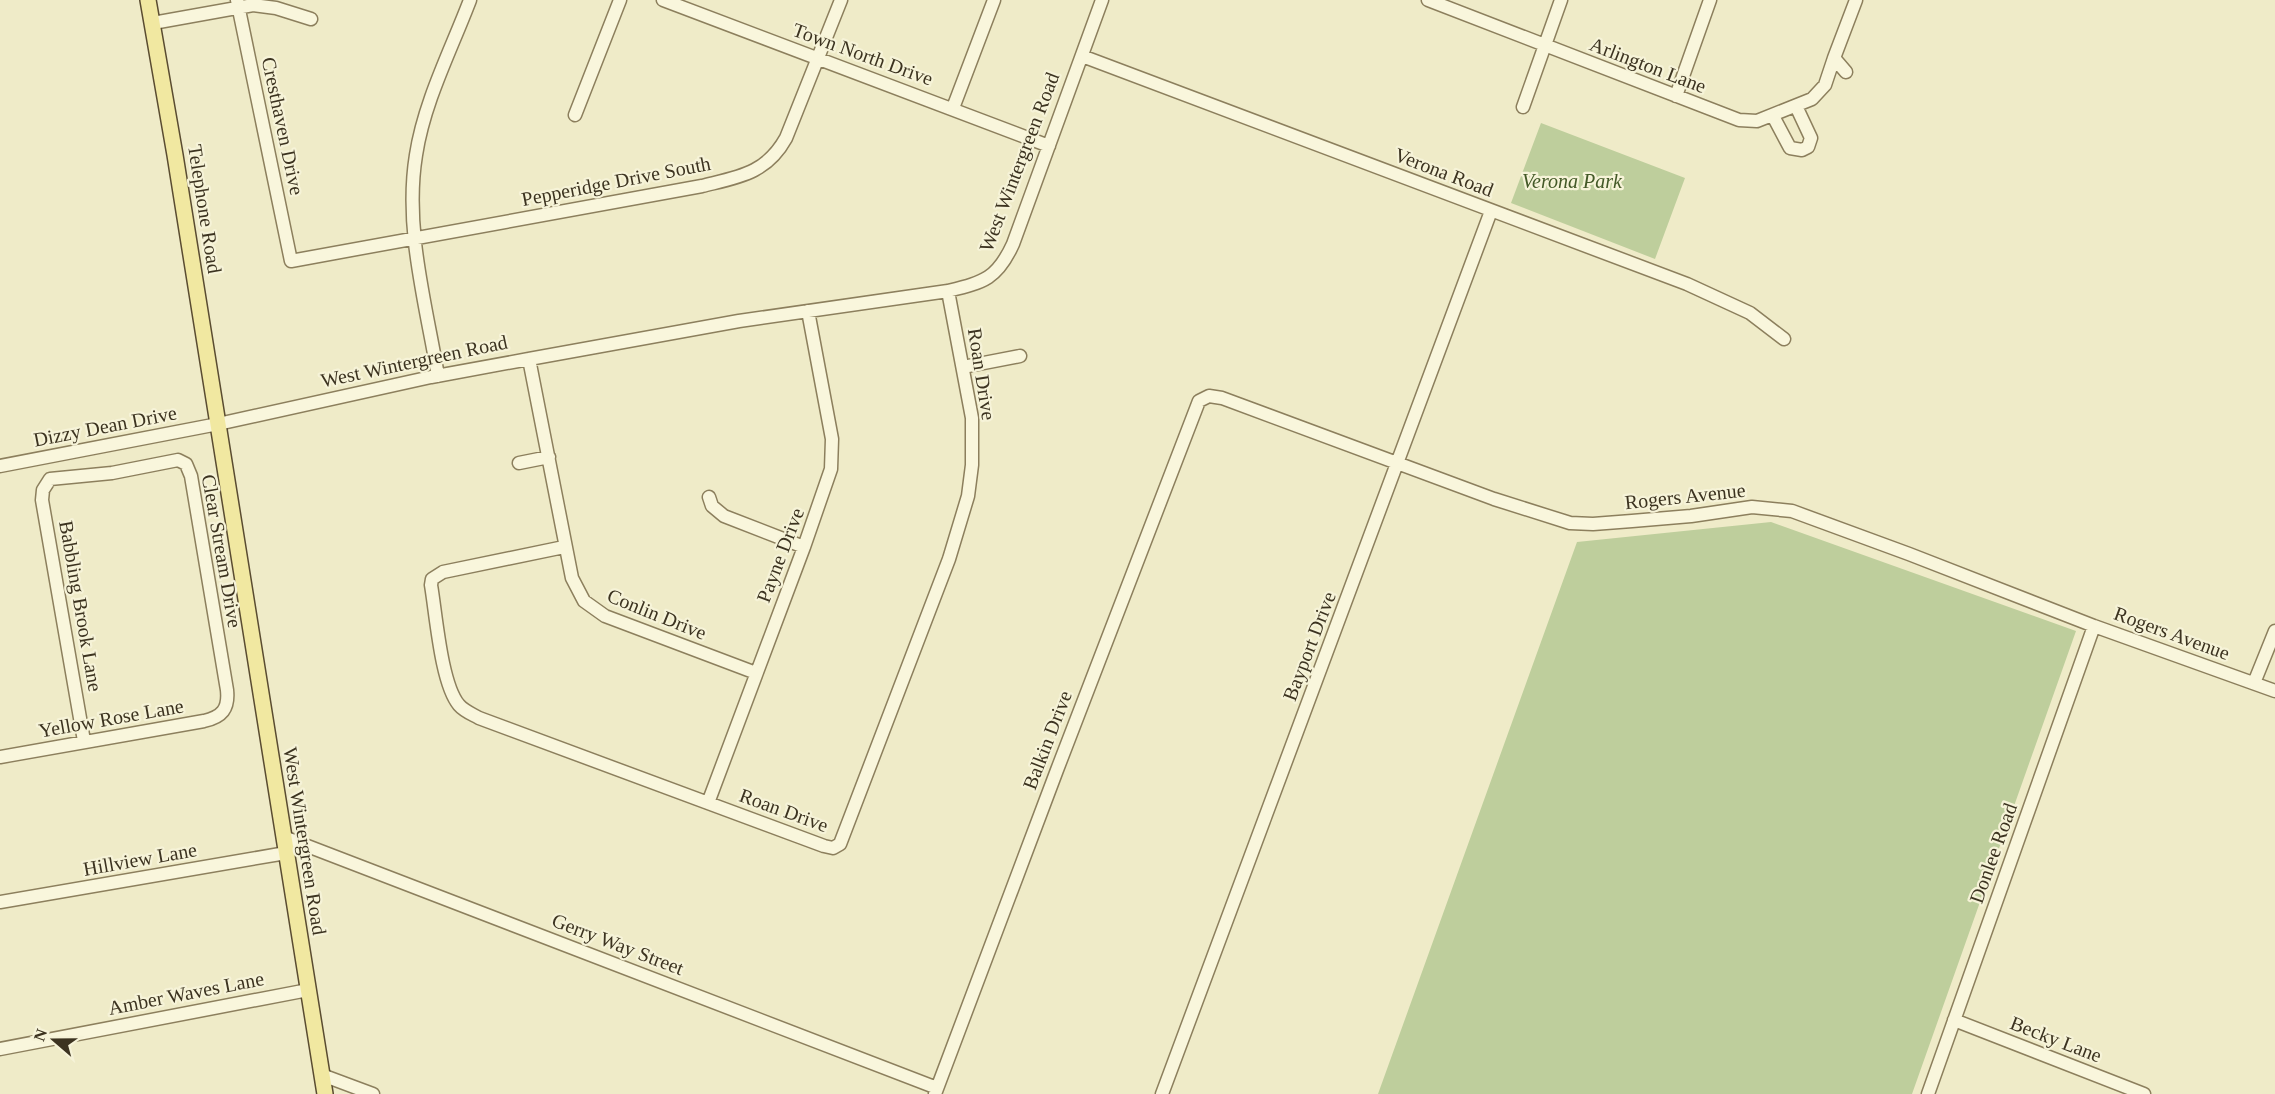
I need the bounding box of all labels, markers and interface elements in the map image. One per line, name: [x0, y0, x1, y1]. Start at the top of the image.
street label: Town North Drive: [790, 18, 936, 90]
street label: Arlington Lane: [1586, 33, 1709, 98]
street label: Cresthaven Drive: [258, 55, 308, 197]
street label: West Wintergreen Road: [975, 69, 1064, 255]
street label: Telephone Road: [183, 143, 226, 275]
street label: Verona Road: [1392, 143, 1496, 201]
street label: Pepperidge Drive South: [520, 152, 713, 211]
park label: Verona Park: [1522, 170, 1623, 192]
street label: Roan Drive: [964, 326, 1000, 422]
street label: West Wintergreen Road: [319, 330, 509, 393]
street label: Dizzy Dean Drive: [31, 401, 179, 452]
street label: Clear Stream Drive: [198, 473, 246, 630]
street label: Rogers Avenue: [1624, 479, 1747, 514]
street label: Payne Drive: [752, 505, 809, 606]
street label: Babbling Brook Lane: [54, 519, 107, 694]
street label: Conlin Drive: [604, 584, 710, 644]
street label: Bayport Drive: [1278, 588, 1341, 704]
street label: Rogers Avenue: [2111, 602, 2233, 665]
street label: Balkin Drive: [1018, 687, 1076, 792]
street label: Yellow Rose Lane: [37, 694, 185, 742]
street label: West Wintergreen Road: [278, 745, 331, 937]
street label: Roan Drive: [737, 784, 831, 836]
street label: Donlee Road: [1965, 800, 2021, 906]
street label: Hillview Lane: [81, 838, 199, 880]
street label: Gerry Way Street: [549, 909, 687, 980]
street label: Amber Waves Lane: [106, 967, 266, 1019]
north arrow: [24, 1010, 84, 1070]
street label: Becky Lane: [2007, 1012, 2105, 1067]
text: N: [30, 1026, 50, 1043]

